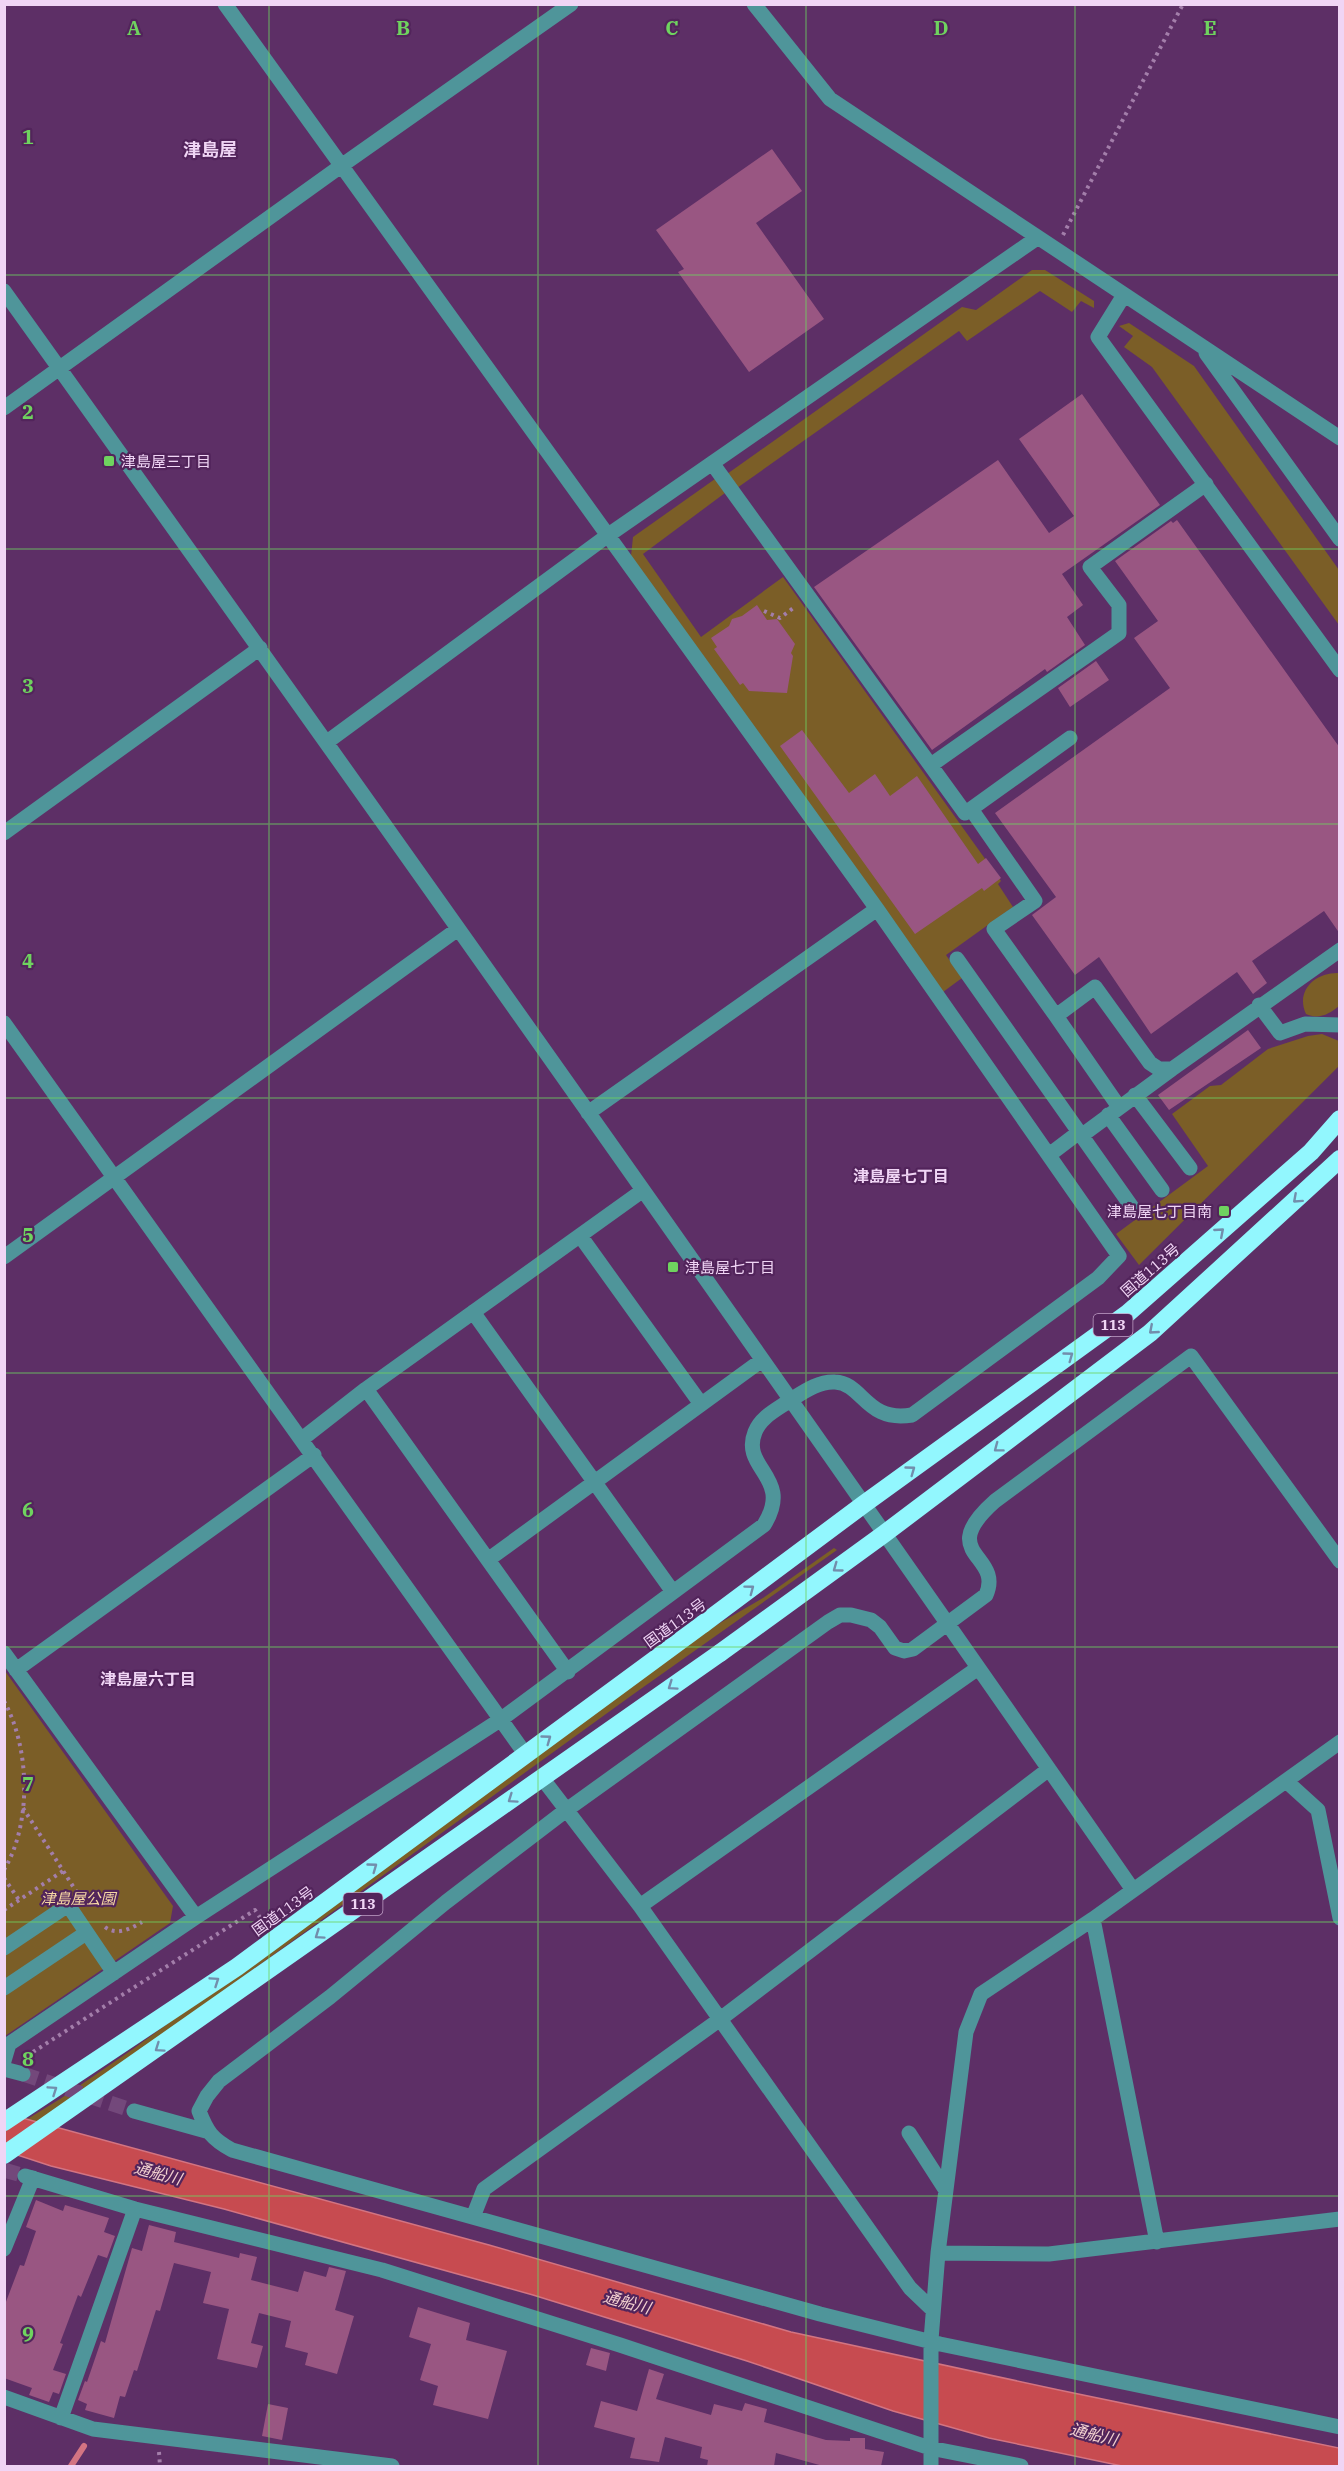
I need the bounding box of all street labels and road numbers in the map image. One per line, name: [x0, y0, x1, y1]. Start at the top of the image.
street label: 国道113号: [1117, 1239, 1183, 1301]
road number: 113: [1094, 1314, 1132, 1336]
street label: 国道113号: [640, 1594, 710, 1652]
street label: 国道113号: [248, 1882, 318, 1940]
road number: 113: [344, 1893, 382, 1915]

